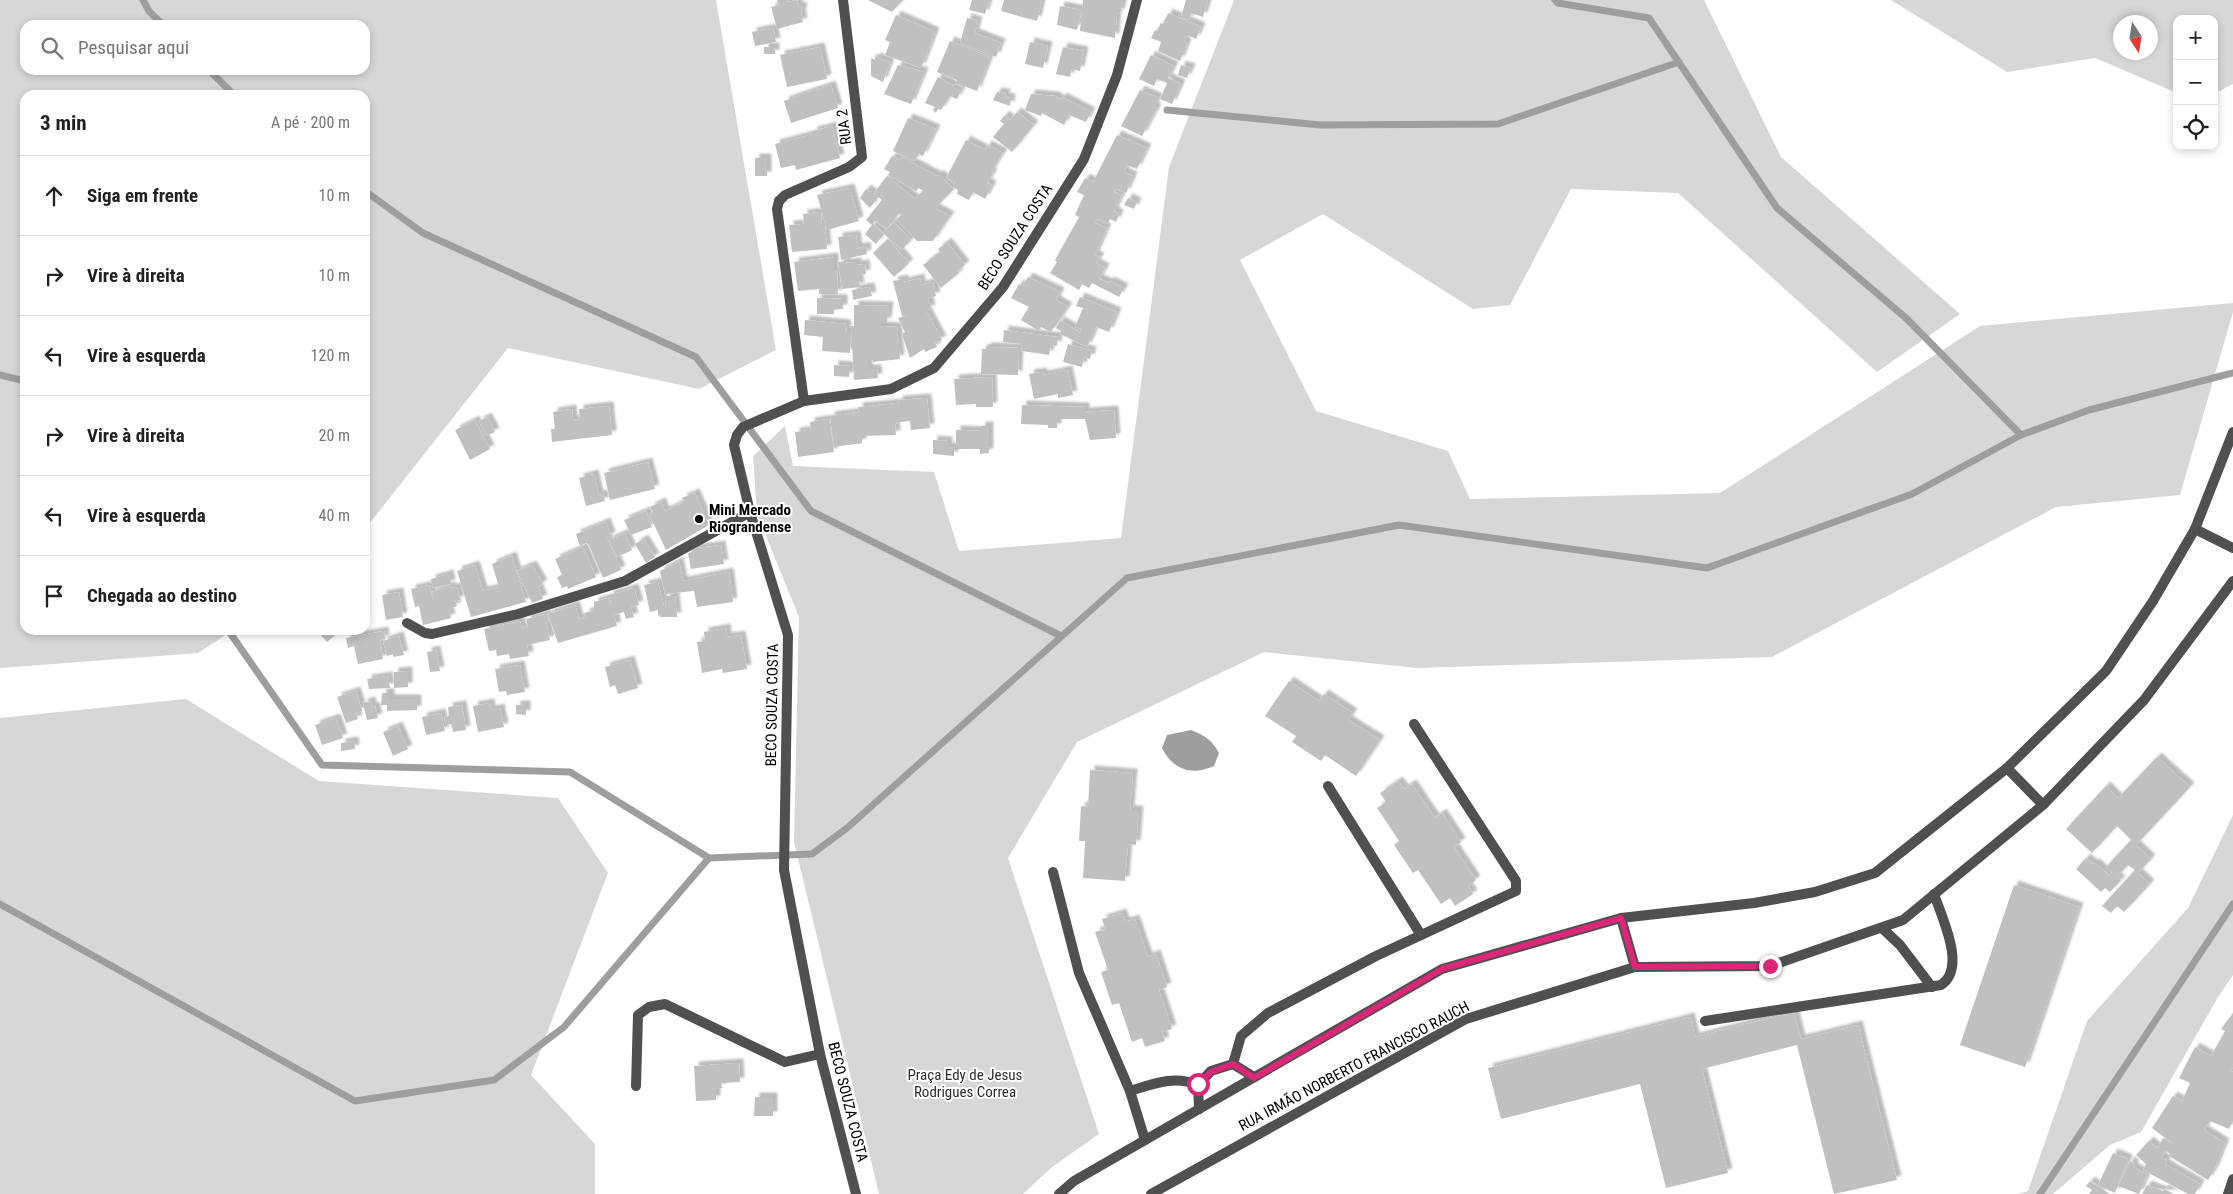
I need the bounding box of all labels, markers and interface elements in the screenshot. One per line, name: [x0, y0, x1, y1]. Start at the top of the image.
north arrow: [2113, 15, 2158, 60]
map controls: [2173, 15, 2218, 150]
button: +: [2173, 15, 2218, 60]
search box: [20, 20, 370, 75]
icon: search: [38, 34, 66, 62]
text: Pesquisar aqui: [78, 36, 189, 59]
button: −: [2173, 60, 2218, 105]
button: locate: [2173, 105, 2218, 150]
street label: RUA 2: [833, 108, 855, 146]
text: 3 min: [40, 111, 87, 135]
text: A pé · 200 m: [271, 113, 350, 132]
street label: BECO SOUZA COSTA: [974, 180, 1056, 293]
icon: ahead: [40, 182, 68, 210]
text: Siga em frente: [87, 184, 198, 207]
text: 10 m: [318, 186, 350, 205]
icon: right: [40, 262, 68, 290]
text: Vire à direita: [87, 264, 185, 287]
text: 10 m: [318, 266, 350, 285]
icon: left: [40, 342, 68, 370]
text: Vire à esquerda: [87, 344, 206, 367]
text: 120 m: [311, 346, 350, 365]
icon: right: [40, 422, 68, 450]
text: Vire à direita: [87, 424, 185, 447]
text: 20 m: [318, 426, 350, 445]
place label: Mini Mercado Riograndense: [709, 501, 791, 536]
icon: left: [40, 502, 68, 530]
text: Vire à esquerda: [87, 504, 206, 527]
text: 40 m: [318, 506, 350, 525]
marker: Mini Mercado Riograndense: [693, 513, 705, 525]
icon: arrive: [40, 582, 68, 610]
text: Chegada ao destino: [87, 584, 237, 607]
street label: BECO SOUZA COSTA: [762, 643, 782, 767]
route end: [1759, 955, 1782, 978]
street label: RUA IRMÃO NORBERTO FRANCISCO RAUCH: [1236, 997, 1472, 1135]
street label: BECO SOUZA COSTA: [824, 1040, 872, 1164]
park label: Praça Edy de Jesus Rodrigues Correa: [908, 1066, 1023, 1101]
route start: [1187, 1073, 1210, 1096]

